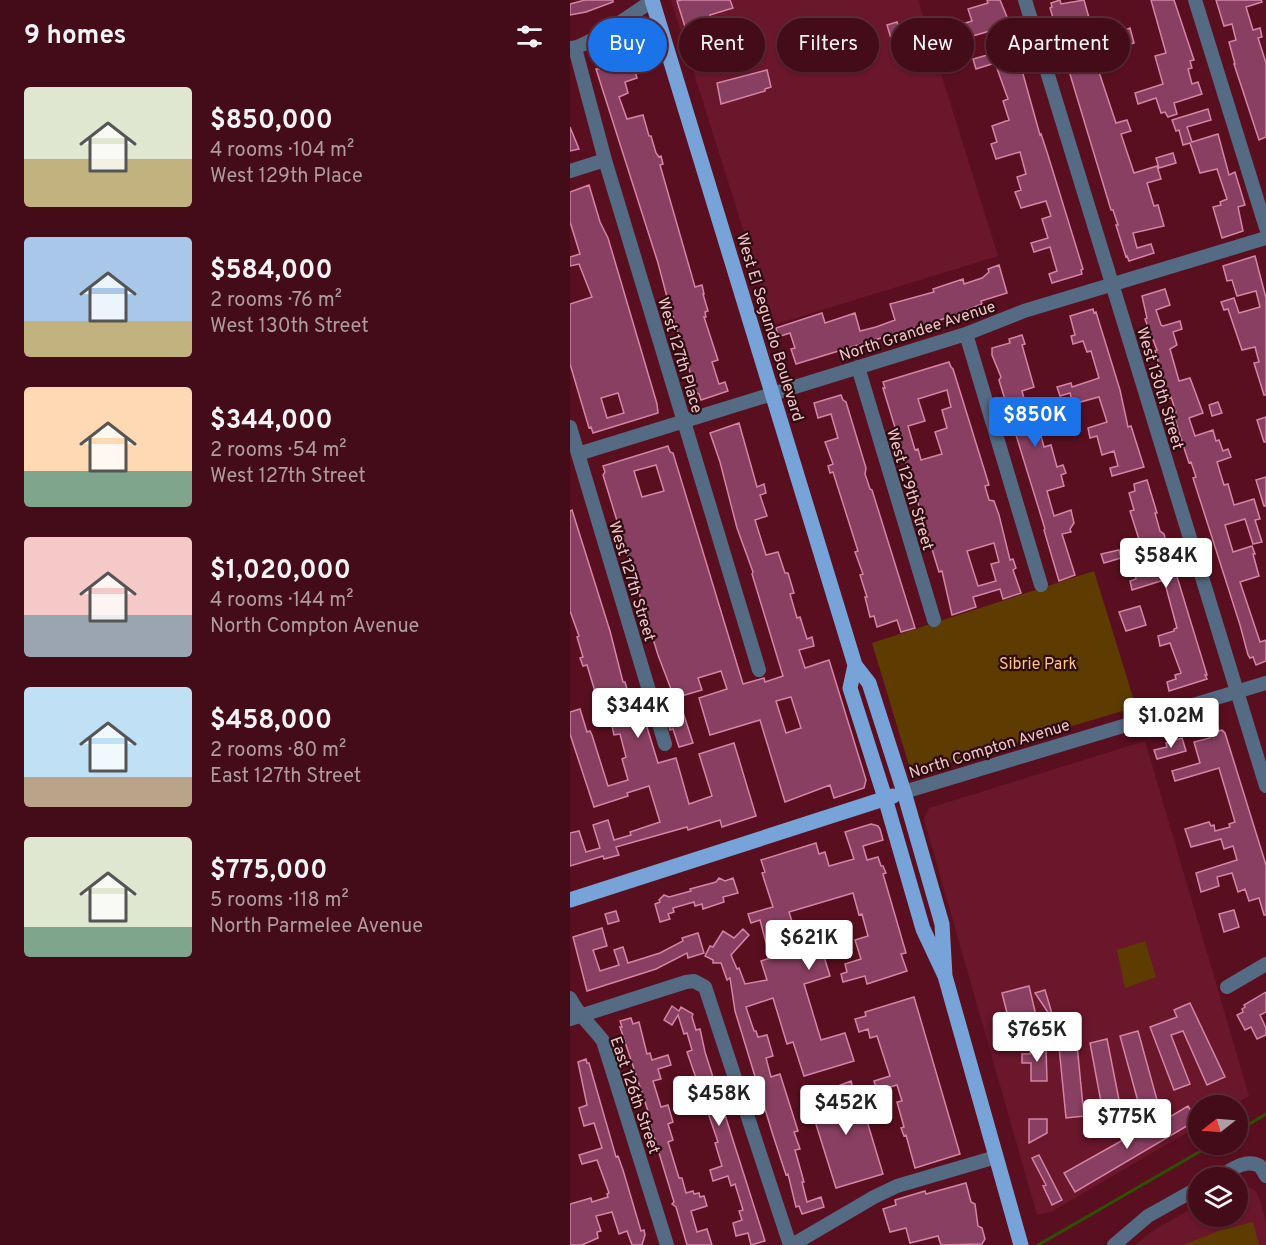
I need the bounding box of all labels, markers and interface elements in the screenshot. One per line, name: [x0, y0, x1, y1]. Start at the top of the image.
chip: Buy: [588, 18, 667, 72]
chip: Rent: [679, 18, 765, 72]
chip: Filters: [777, 18, 879, 72]
chip: New: [891, 18, 974, 72]
chip: Apartment: [986, 18, 1130, 72]
text: 9 homes: [24, 20, 126, 53]
icon: filters: [513, 20, 546, 53]
text: $850,000: [210, 105, 333, 138]
icon: home: [72, 111, 144, 183]
text: 4 rooms · 104 m²: [210, 138, 354, 164]
text: West 129th Place: [210, 164, 363, 190]
street label: West El Segundo Boulevard: [731, 231, 807, 424]
text: $584,000: [210, 255, 333, 288]
icon: home: [72, 261, 144, 333]
text: 2 rooms · 76 m²: [210, 288, 342, 314]
street label: West 127th Place: [652, 295, 706, 416]
street label: North Grandee Avenue: [837, 297, 998, 367]
text: West 130th Street: [210, 314, 369, 340]
street label: West 130th Street: [1131, 325, 1187, 452]
pin: $850K: [993, 397, 1077, 448]
text: $850K: [1003, 403, 1067, 429]
text: $344,000: [210, 405, 333, 438]
icon: home: [72, 411, 144, 483]
street label: West 129th Street: [881, 426, 937, 553]
text: 2 rooms · 54 m²: [210, 438, 347, 464]
text: West 127th Street: [210, 464, 366, 490]
street label: West 127th Street: [603, 519, 659, 644]
pin: $584K: [1124, 538, 1208, 589]
text: $584K: [1134, 544, 1198, 570]
text: $1,020,000: [210, 555, 351, 588]
icon: home: [72, 561, 144, 633]
text: 4 rooms · 144 m²: [210, 588, 353, 614]
text: North Compton Avenue: [210, 614, 419, 640]
park label: Sibrie Park: [999, 655, 1077, 675]
pin: $344K: [596, 688, 680, 739]
text: $344K: [606, 694, 670, 720]
pin: $1.02M: [1122, 698, 1220, 749]
text: $1.02M: [1138, 704, 1204, 730]
text: $458,000: [210, 705, 332, 738]
icon: home: [72, 711, 144, 783]
street label: North Compton Avenue: [907, 716, 1073, 784]
text: 2 rooms · 80 m²: [210, 738, 346, 764]
text: East 127th Street: [210, 764, 361, 790]
text: $775,000: [210, 855, 327, 888]
icon: home: [72, 861, 144, 933]
text: 5 rooms · 118 m²: [210, 888, 349, 914]
text: North Parmelee Avenue: [210, 914, 423, 940]
pin: $621K: [767, 920, 851, 971]
text: $621K: [780, 926, 838, 952]
pin: $765K: [995, 1012, 1079, 1063]
text: $765K: [1007, 1018, 1067, 1044]
street label: East 126th Street: [605, 1034, 664, 1157]
pin: $458K: [677, 1076, 761, 1127]
text: $458K: [687, 1082, 751, 1108]
pin: $452K: [804, 1085, 888, 1136]
text: $452K: [814, 1091, 878, 1117]
north arrow: [1188, 1095, 1248, 1155]
map controls: [1188, 1095, 1248, 1227]
pin: $775K: [1085, 1099, 1169, 1150]
text: $775K: [1097, 1105, 1157, 1131]
button: layers: [1188, 1167, 1248, 1227]

